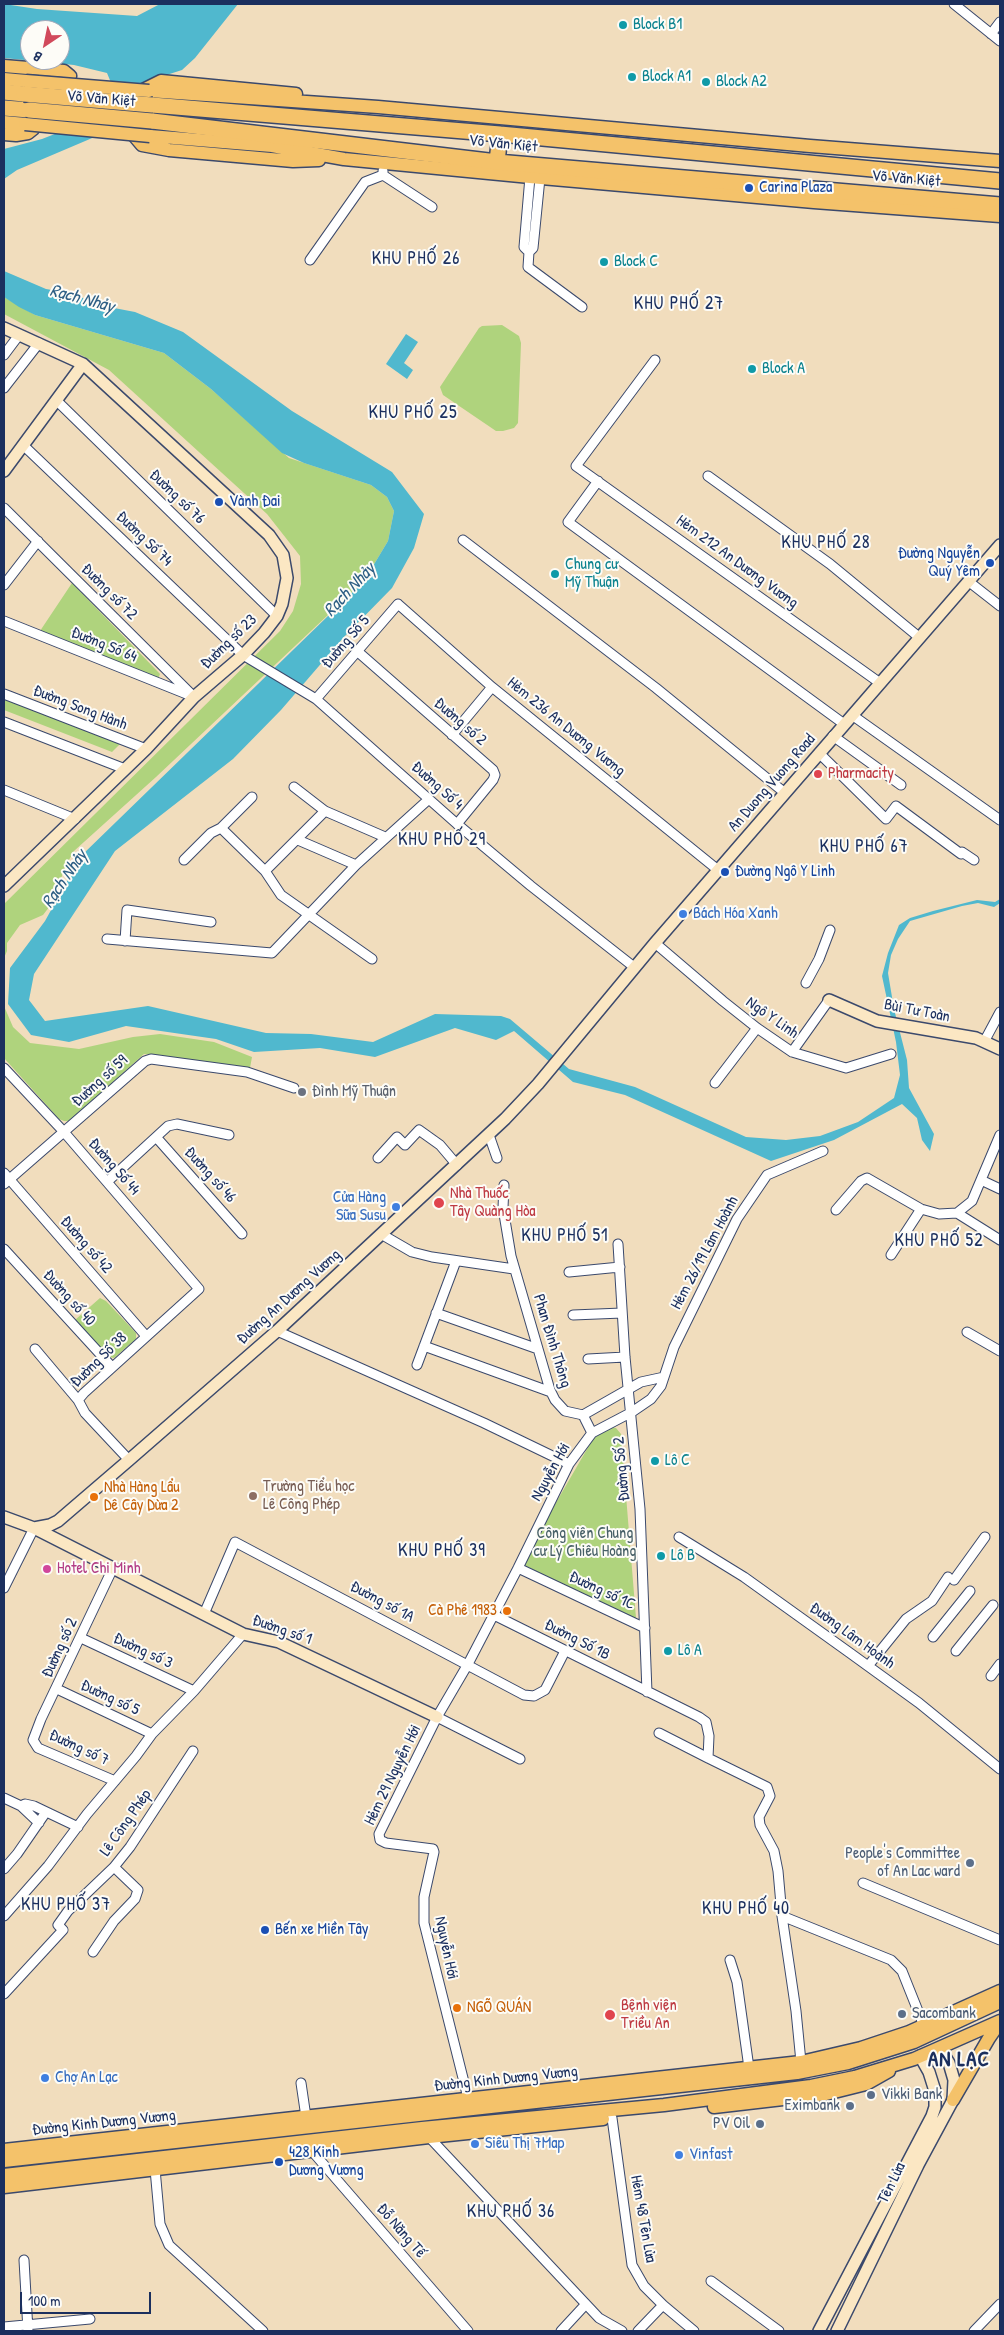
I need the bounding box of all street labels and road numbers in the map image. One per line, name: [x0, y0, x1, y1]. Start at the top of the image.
street label: Võ Văn Kiệt: [66, 86, 136, 112]
street label: Võ Văn Kiệt: [468, 131, 538, 157]
street label: Võ Văn Kiệt: [871, 166, 941, 192]
street label: Đường số 76: [145, 466, 209, 528]
street label: Đường Số 74: [112, 507, 176, 571]
street label: Hẻm 212 An Dương Vương: [672, 511, 802, 613]
street label: Đường số 72: [77, 560, 141, 624]
street label: Đường số 23: [197, 611, 261, 673]
street label: Đường Số 5: [318, 612, 374, 672]
street label: Đường Số 64: [68, 623, 140, 667]
street label: Hẻm 236 An Dương Vương: [503, 673, 629, 781]
street label: Đường Song Hành: [30, 681, 130, 735]
street label: Đường số 2: [430, 694, 490, 750]
street label: An Duong Vuong Road: [724, 730, 820, 836]
street label: Đường Số 4: [407, 758, 467, 814]
street label: Ngô Y Linh: [742, 993, 802, 1043]
street label: Bùi Tư Toàn: [882, 995, 952, 1027]
street label: Đường số 59: [68, 1051, 132, 1111]
street label: Đường Số 44: [84, 1135, 144, 1199]
street label: Đường số 46: [180, 1143, 240, 1207]
street label: Hẻm 26/19 Lâm Hoành: [667, 1193, 743, 1313]
street label: Đường số 42: [56, 1212, 116, 1278]
street label: Đường An Dương Vương: [233, 1245, 345, 1349]
street label: Đường số 40: [39, 1266, 99, 1330]
street label: Phan Đình Thông: [529, 1292, 575, 1390]
street label: Đường Số 38: [67, 1328, 131, 1392]
street label: Đường Số 2: [610, 1436, 634, 1502]
street label: Nguyễn Hới: [527, 1440, 575, 1504]
street label: Đường số 1C: [566, 1567, 638, 1615]
street label: Đường số 1A: [347, 1577, 417, 1627]
street label: Đường Lâm Hoành: [806, 1599, 898, 1673]
street label: Đường số 1: [250, 1611, 314, 1649]
street label: Đường số 2: [38, 1615, 82, 1681]
street label: Đường Số 1B: [541, 1615, 613, 1665]
street label: Đường số 3: [110, 1629, 176, 1673]
street label: Đường số 5: [78, 1676, 142, 1720]
street label: Hẻm 29 Nguyễn Hới: [360, 1722, 426, 1828]
street label: Đường số 7: [46, 1726, 112, 1770]
street label: Lê Công Phép: [96, 1786, 156, 1860]
street label: Nguyễn Hới: [430, 1915, 462, 1981]
street label: Đường Kinh Dương Vương: [433, 2062, 579, 2096]
street label: Đường Kinh Dương Vương: [31, 2106, 177, 2140]
street label: Tên Lửa: [874, 2159, 910, 2207]
street label: Hẻm 48 Tên Lửa: [626, 2174, 660, 2264]
street label: Đỗ Năng Tế: [372, 2200, 430, 2262]

